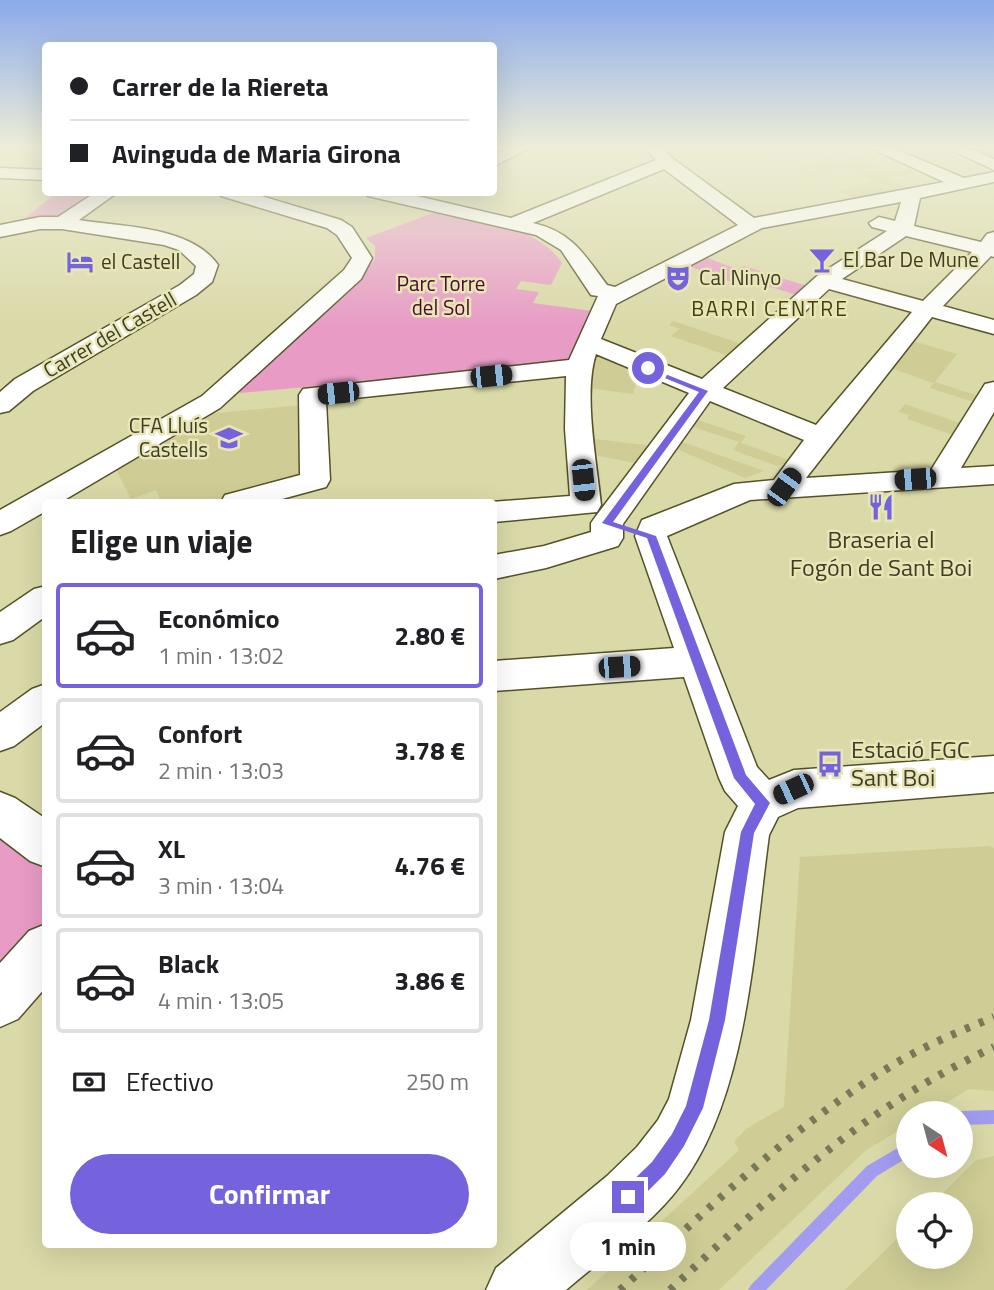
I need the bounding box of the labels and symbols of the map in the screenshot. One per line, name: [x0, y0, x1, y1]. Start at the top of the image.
place label: El Bar De Mune: [843, 243, 979, 275]
place label: el Castell: [101, 245, 180, 277]
bar icon: El Bar De Mune: [807, 245, 837, 275]
hotel icon: el Castell: [65, 247, 95, 277]
place label: Cal Ninyo: [699, 261, 781, 293]
theatre icon: Cal Ninyo: [663, 263, 693, 293]
park label: Parc Torre del Sol: [397, 267, 485, 323]
street label: Carrer del Castell: [37, 283, 182, 385]
district label: BARRI CENTRE: [691, 292, 849, 324]
route start: [632, 352, 664, 384]
car: [470, 363, 513, 389]
car: [317, 380, 360, 406]
place label: CFA Lluís Castells: [129, 409, 208, 465]
school or university icon: CFA Lluís Castells: [214, 423, 244, 453]
car: [571, 458, 596, 502]
car: [764, 464, 805, 510]
car: [894, 467, 937, 491]
restaurant icon: Braseria el Fogón de Sant Boi: [866, 492, 896, 522]
place label: Braseria el Fogón de Sant Boi: [790, 521, 972, 585]
car: [598, 655, 641, 679]
place label: Estació FGC Sant Boi: [851, 731, 970, 795]
bus stop icon: Estació FGC Sant Boi: [815, 749, 845, 779]
car: [770, 771, 817, 807]
north arrow: [896, 1101, 973, 1178]
route end: [612, 1181, 644, 1213]
callout: 1 min: [570, 1222, 686, 1270]

